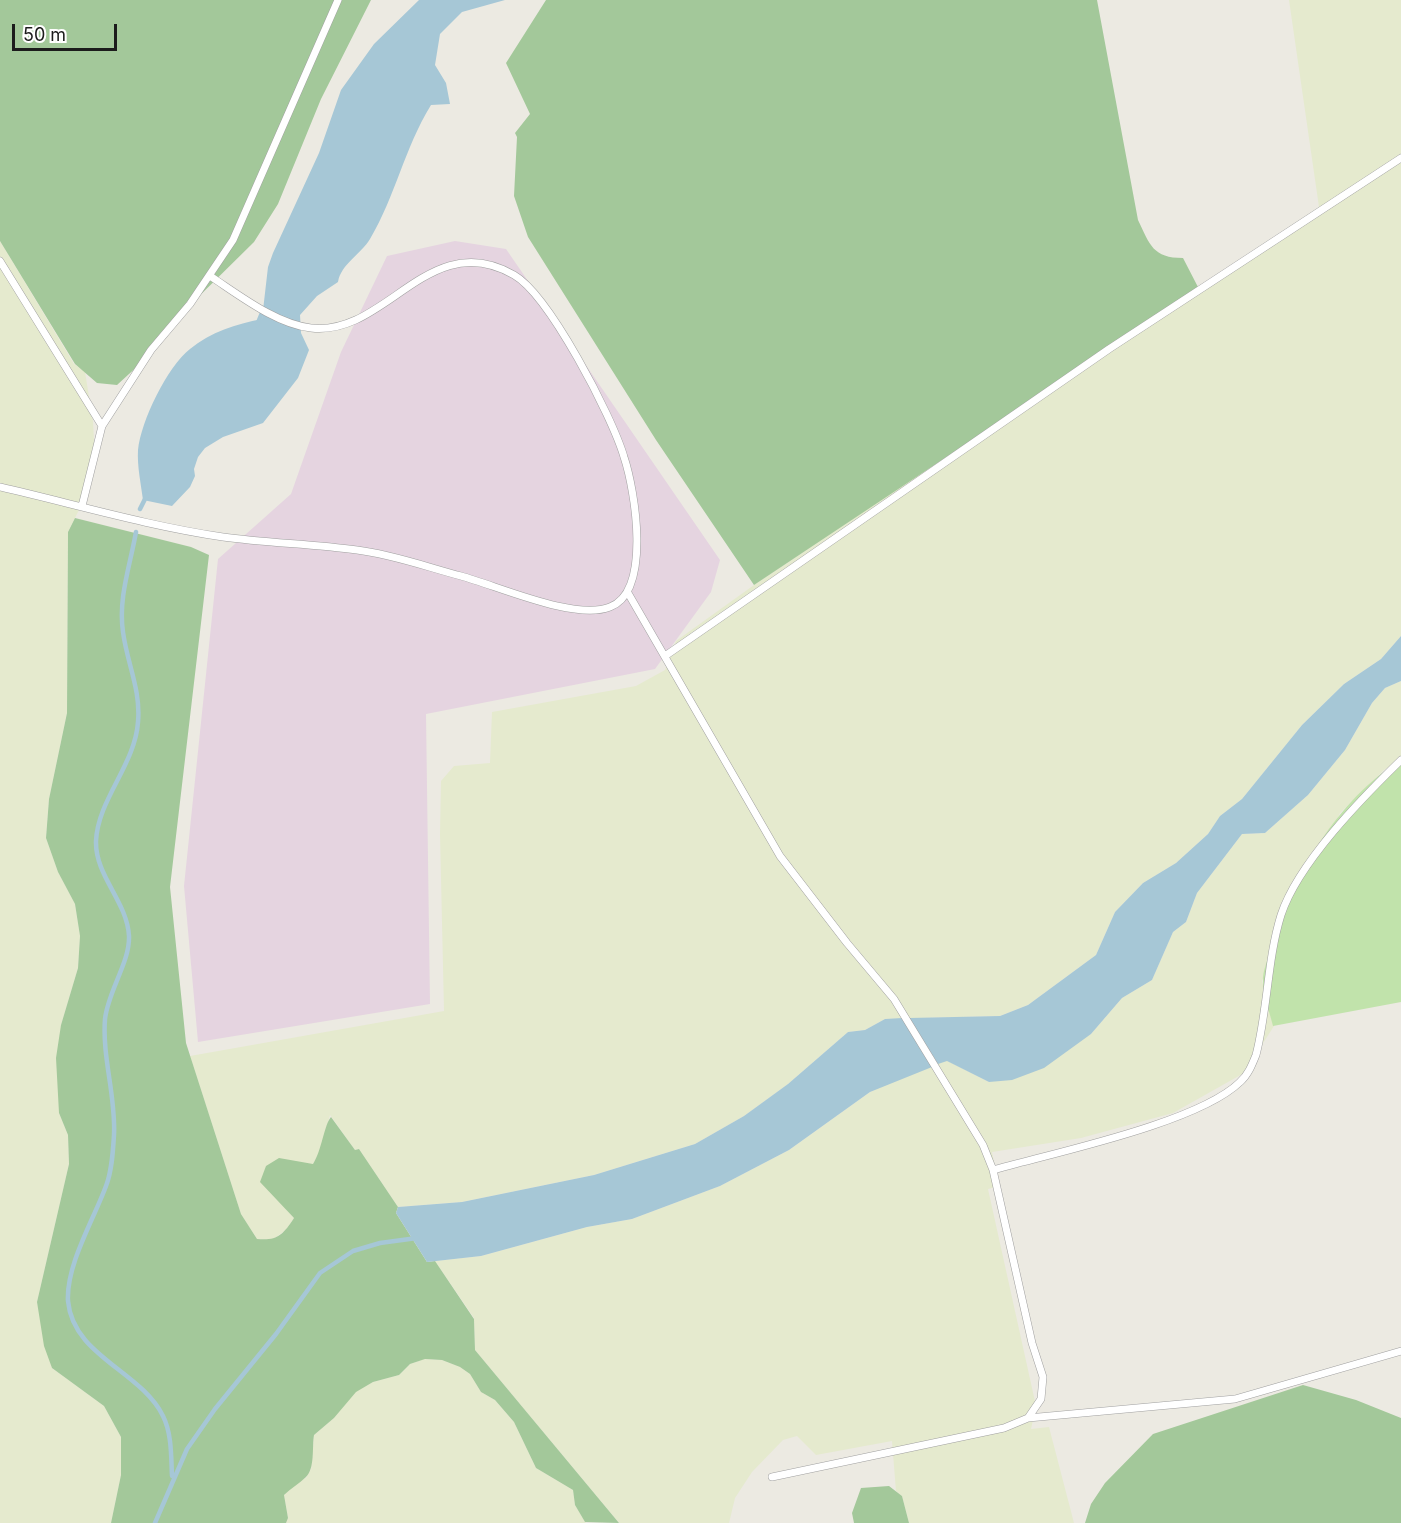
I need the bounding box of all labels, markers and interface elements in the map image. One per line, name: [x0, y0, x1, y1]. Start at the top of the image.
scale bar: [15, 12, 120, 50]
text: 50 m: [23, 24, 66, 45]

